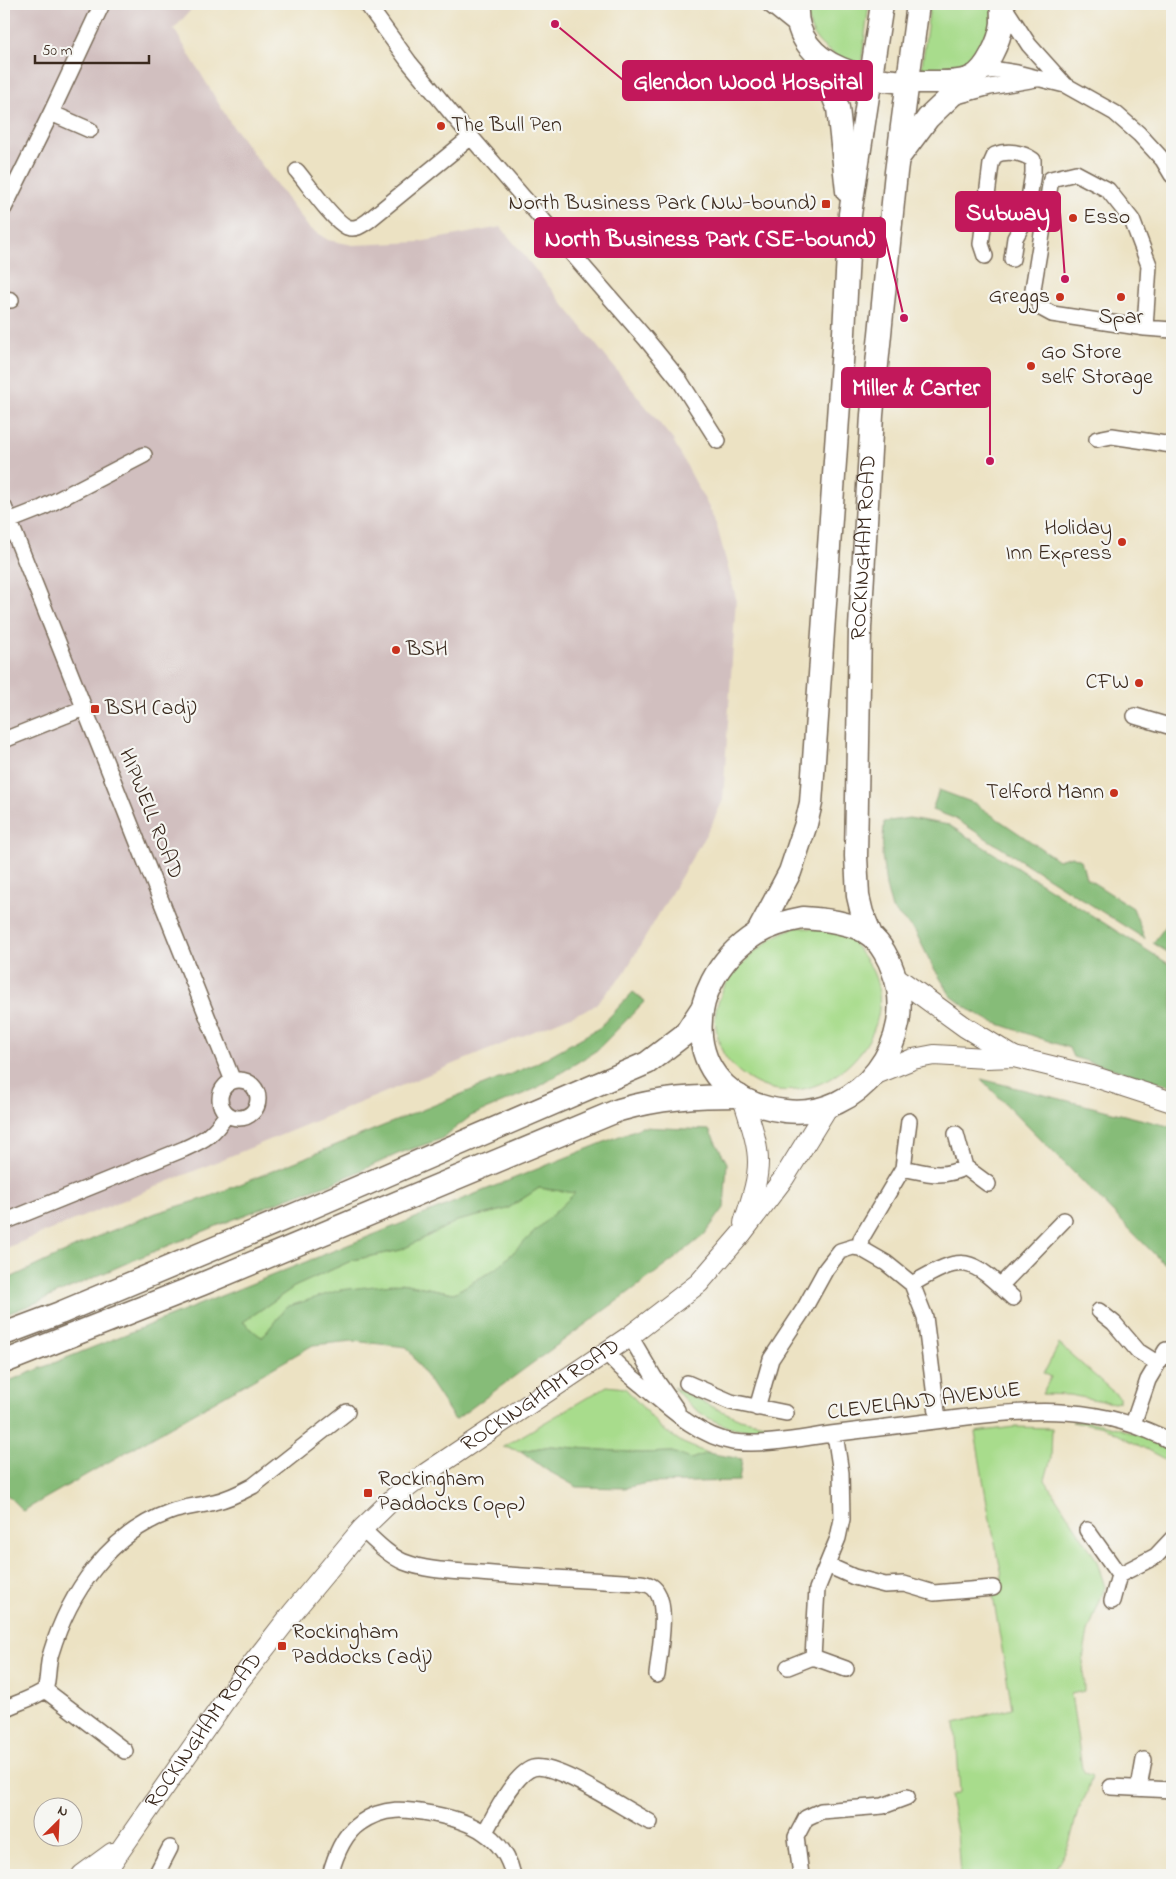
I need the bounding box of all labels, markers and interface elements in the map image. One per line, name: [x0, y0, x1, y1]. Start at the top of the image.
scale bar: [35, 32, 149, 64]
text: 50 m: [42, 40, 73, 62]
callout: Glendon Wood Hospital: [623, 61, 872, 100]
text: Glendon Wood Hospital: [633, 66, 863, 101]
place label: The Bull Pen: [451, 110, 562, 142]
marker: The Bull Pen: [435, 120, 447, 132]
place label: North Business Park (NW-bound): [509, 188, 816, 220]
callout: Subway: [956, 192, 1060, 231]
text: Subway: [966, 197, 1050, 233]
marker: North Business Park (NW-bound): [820, 198, 832, 210]
place label: Esso: [1083, 202, 1130, 234]
marker: Esso: [1067, 212, 1079, 224]
callout: North Business Park (SE-bound): [535, 218, 885, 257]
text: North Business Park (SE-bound): [545, 223, 875, 258]
place label: Greggs: [989, 281, 1050, 314]
marker: Greggs: [1054, 291, 1066, 303]
marker: Spar: [1115, 291, 1127, 303]
place label: Spar: [1099, 302, 1144, 334]
place label: Go Store self Storage: [1041, 337, 1153, 395]
marker: Go Store self Storage: [1025, 360, 1037, 372]
callout: Miller & Carter: [842, 368, 990, 407]
text: Miller & Carter: [852, 372, 981, 407]
street label: ROCKINGHAM ROAD: [844, 454, 886, 640]
place label: Holiday Inn Express: [1005, 513, 1112, 570]
marker: Holiday Inn Express: [1116, 536, 1128, 548]
place label: BSH: [405, 634, 448, 666]
marker: BSH: [390, 644, 402, 656]
place label: CFW: [1086, 667, 1129, 699]
marker: CFW: [1133, 677, 1145, 689]
place label: BSH (adj): [104, 693, 197, 725]
marker: BSH (adj): [89, 703, 101, 715]
street label: HIPWELL ROAD: [109, 744, 191, 884]
place label: Telford Mann: [986, 777, 1104, 809]
marker: Telford Mann: [1108, 787, 1120, 799]
street label: ROCKINGHAM ROAD: [455, 1331, 627, 1461]
street label: CLEVELAND AVENUE: [825, 1374, 1023, 1430]
place label: Rockingham Paddocks (opp): [378, 1464, 525, 1521]
marker: Rockingham Paddocks (opp): [362, 1487, 374, 1499]
place label: Rockingham Paddocks (adj): [292, 1617, 432, 1674]
marker: Rockingham Paddocks (adj): [276, 1640, 288, 1652]
street label: ROCKINGHAM ROAD: [138, 1646, 271, 1816]
north arrow: [32, 1796, 82, 1846]
text: N: [54, 1800, 71, 1823]

